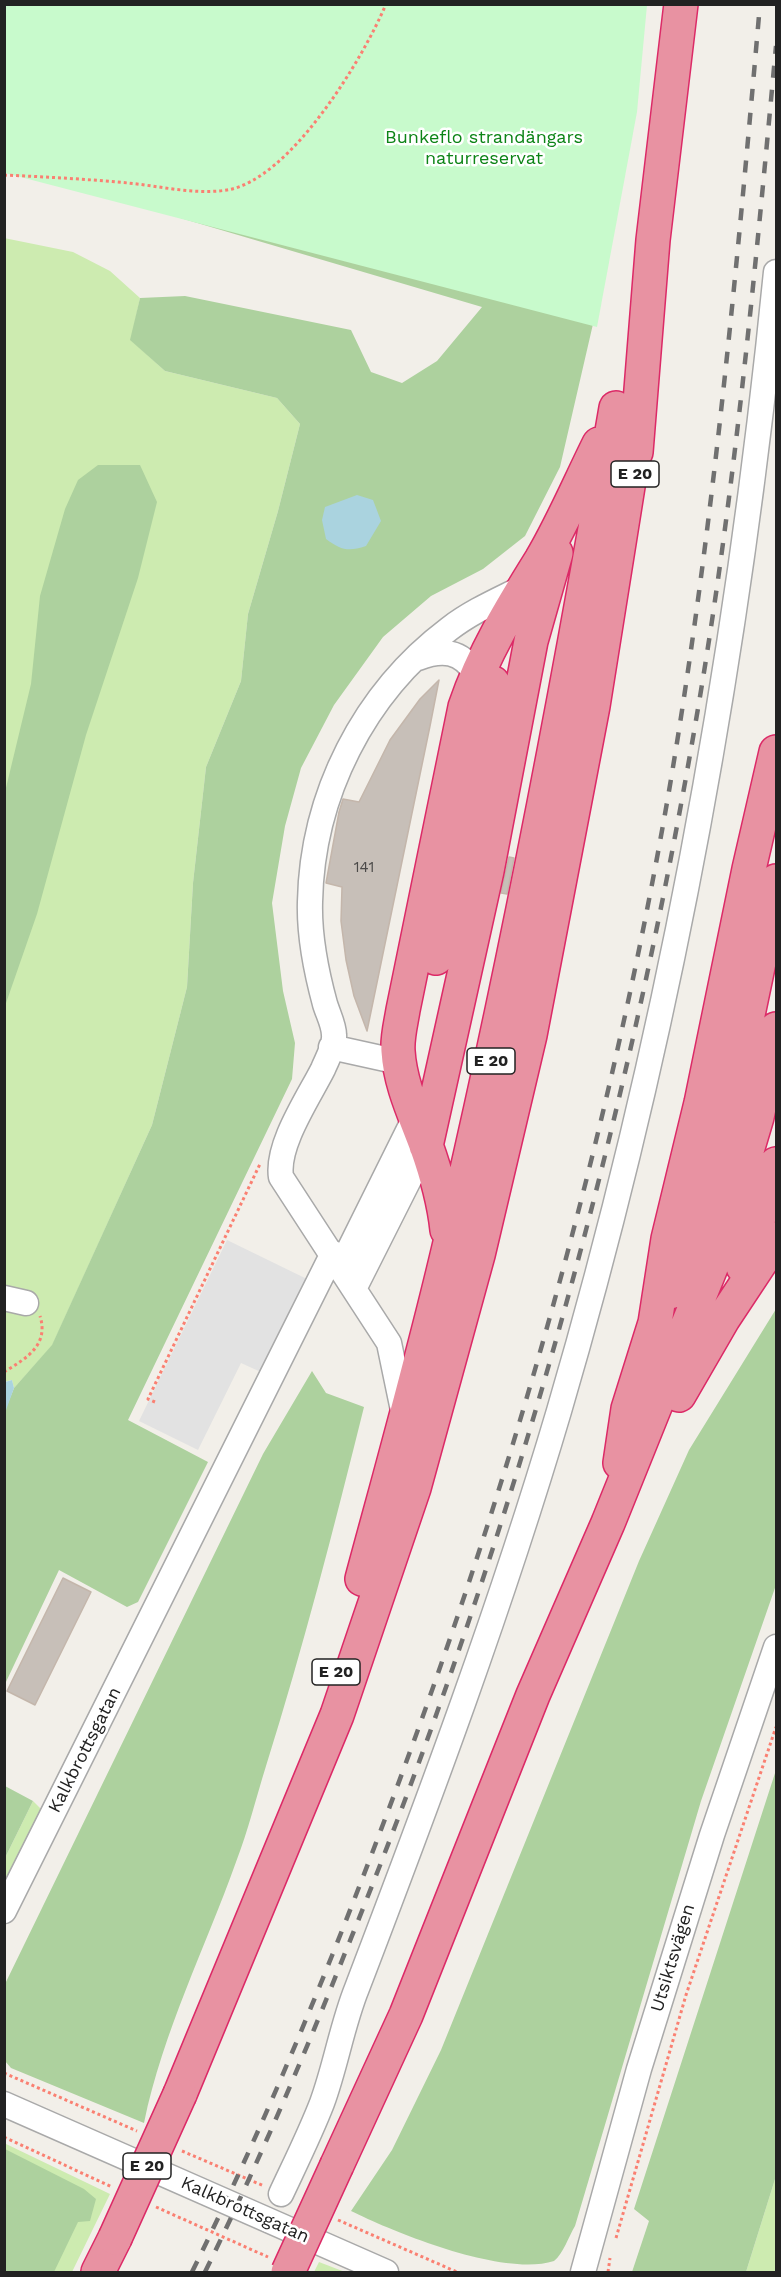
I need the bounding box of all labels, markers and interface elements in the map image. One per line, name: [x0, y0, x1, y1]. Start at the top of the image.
park label: Bunkeflo strandängars naturreservat: [385, 127, 583, 170]
road number: E 20: [611, 461, 659, 487]
house number: 141: [354, 859, 374, 877]
road number: E 20: [467, 1048, 515, 1074]
road number: E 20: [312, 1659, 360, 1685]
street label: Kalkbrottsgatan: [44, 1684, 126, 1816]
street label: Utsiktsvägen: [646, 1901, 700, 2015]
road number: E 20: [123, 2153, 171, 2179]
street label: Kalkbrottsgatan: [178, 2172, 312, 2248]

